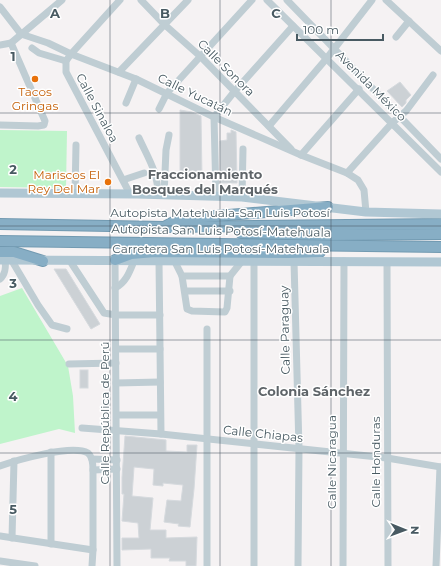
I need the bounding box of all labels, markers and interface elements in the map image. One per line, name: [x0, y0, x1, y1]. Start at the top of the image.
text: A: [49, 5, 61, 21]
text: B: [160, 5, 170, 21]
text: C: [271, 5, 281, 21]
scale bar: [297, 16, 383, 42]
text: 100 m: [303, 22, 339, 37]
street label: Calle Sonora: [195, 36, 258, 99]
street label: Avenida México: [333, 47, 410, 124]
text: 1: [10, 48, 16, 64]
street label: Calle Yucatán: [155, 70, 235, 119]
street label: Calle Sinaloa: [73, 71, 122, 145]
marker: Tacos Gringas: [30, 74, 40, 84]
place label: Tacos Gringas: [12, 84, 58, 113]
text: 2: [9, 161, 17, 177]
district label: Fraccionamiento Bosques del Marqués: [132, 166, 278, 197]
place label: Mariscos El Rey Del Mar: [28, 167, 100, 196]
marker: Mariscos El Rey Del Mar: [103, 177, 113, 187]
street label: Autopista Matehuala-San Luis Potosí: [110, 205, 330, 220]
street label: Autopista San Luis Potosí-Matehuala: [111, 221, 331, 240]
street label: Carretera San Luis Potosí-Matehuala: [112, 241, 330, 256]
text: 3: [8, 275, 17, 291]
street label: Calle Paraguay: [276, 285, 293, 375]
street label: Calle República de Perú: [97, 341, 112, 485]
district label: Colonia Sánchez: [258, 383, 370, 399]
text: 4: [9, 388, 18, 404]
street label: Calle Nicaragua: [324, 415, 339, 509]
street label: Calle Honduras: [368, 416, 383, 508]
street label: Calle Chiapas: [222, 422, 304, 445]
text: 5: [9, 501, 17, 517]
north arrow: [385, 510, 425, 550]
text: N: [408, 526, 422, 535]

